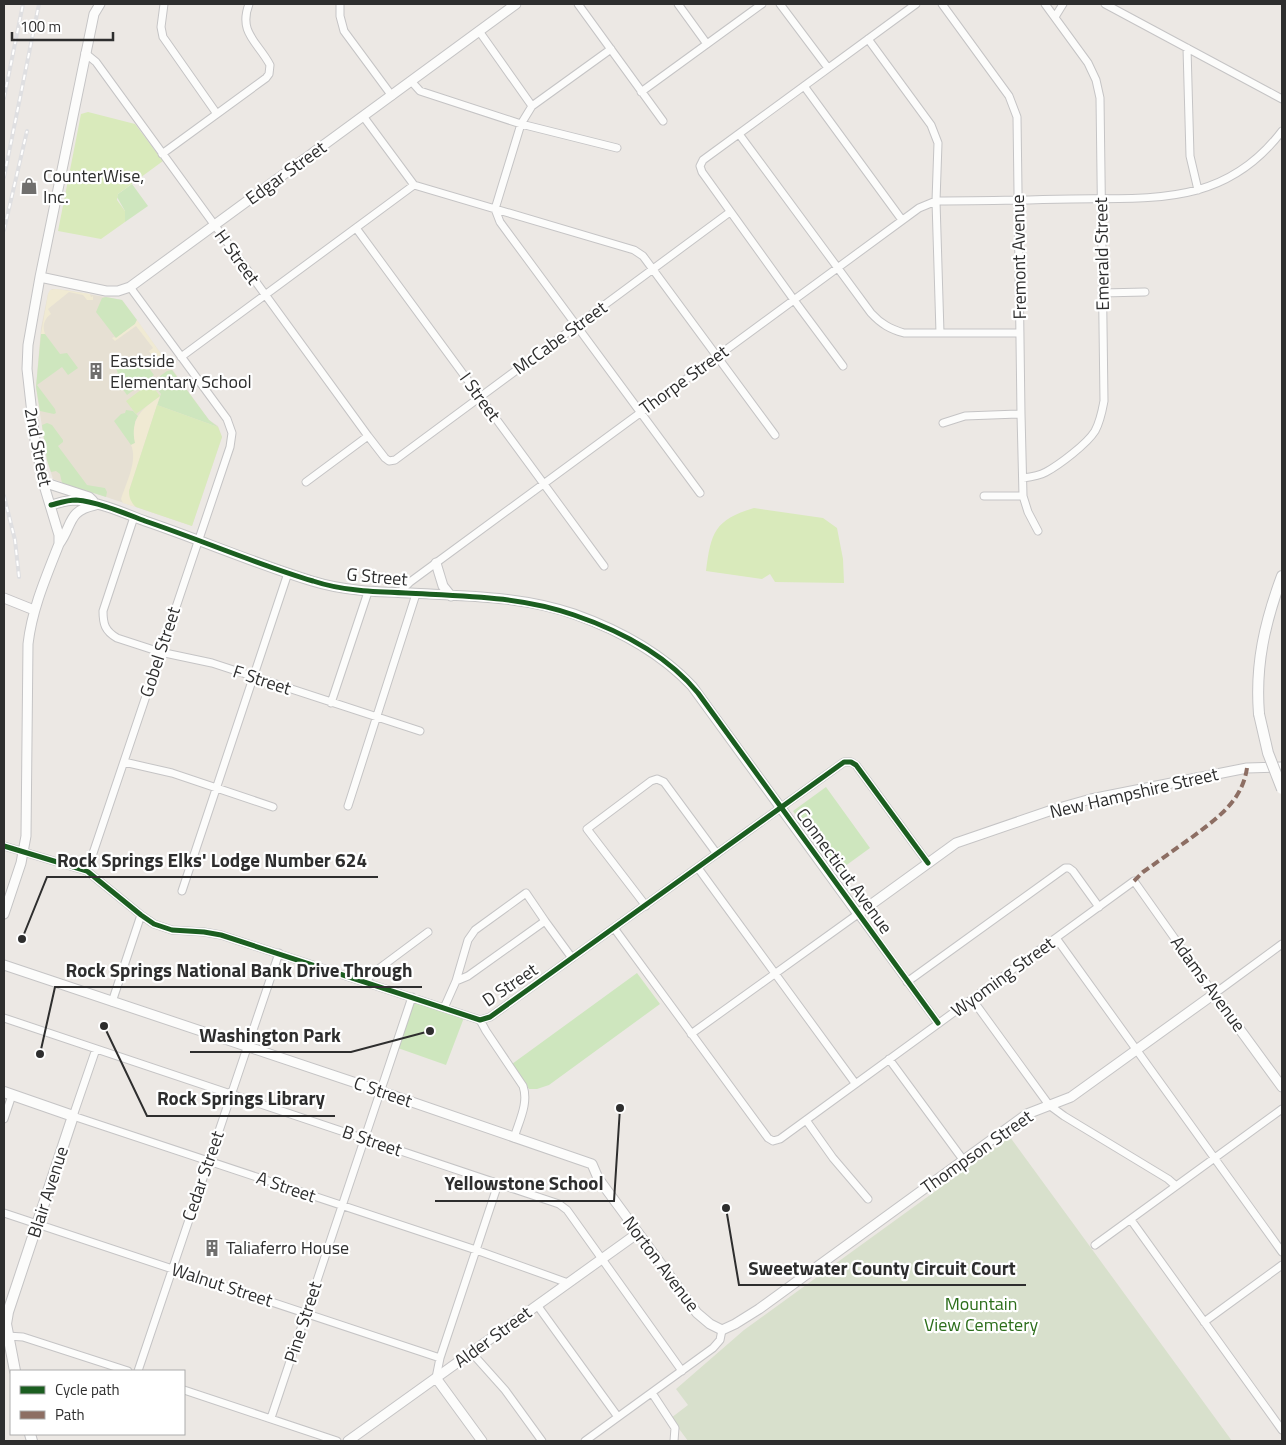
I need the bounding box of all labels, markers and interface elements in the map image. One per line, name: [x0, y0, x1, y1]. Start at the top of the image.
scale bar: [12, 10, 114, 42]
text: 100 m: [20, 15, 61, 38]
street label: Edgar Street: [240, 134, 332, 211]
place label: CounterWise, Inc.: [43, 162, 144, 210]
shop icon: CounterWise, Inc.: [19, 176, 39, 196]
street label: Fremont Avenue: [1004, 194, 1033, 320]
street label: Emerald Street: [1087, 196, 1116, 311]
street label: H Street: [208, 223, 267, 290]
street label: McCabe Street: [507, 294, 613, 381]
street label: Thorpe Street: [634, 338, 734, 421]
place label: Eastside Elementary School: [110, 347, 252, 395]
building icon: Eastside Elementary School: [86, 361, 106, 381]
street label: I Street: [453, 367, 508, 427]
street label: 2nd Street: [18, 405, 59, 489]
street label: G Street: [345, 560, 410, 593]
street label: Gobel Street: [132, 602, 187, 701]
street label: F Street: [230, 657, 295, 702]
street label: New Hampshire Street: [1047, 760, 1221, 825]
street label: Connecticut Avenue: [790, 802, 899, 939]
callout: Rock Springs Elks' Lodge Number 624: [47, 843, 378, 877]
text: Rock Springs Elks' Lodge Number 624: [57, 845, 367, 874]
street label: Wyoming Street: [945, 929, 1061, 1023]
street label: Adams Avenue: [1164, 930, 1252, 1037]
callout: Rock Springs National Bank Drive Through: [55, 953, 422, 987]
text: Rock Springs National Bank Drive Through: [66, 955, 412, 984]
street label: D Street: [476, 956, 544, 1013]
callout: Washington Park: [190, 1018, 351, 1052]
text: Washington Park: [199, 1020, 341, 1049]
street label: C Street: [350, 1069, 417, 1114]
callout: Rock Springs Library: [147, 1082, 335, 1116]
text: Rock Springs Library: [157, 1083, 326, 1112]
street label: Thompson Street: [915, 1103, 1039, 1200]
street label: B Street: [339, 1118, 406, 1164]
street label: Cedar Street: [174, 1126, 231, 1225]
street label: Blair Avenue: [20, 1143, 75, 1241]
street label: A Street: [253, 1164, 320, 1209]
callout: Yellowstone School: [435, 1167, 614, 1201]
text: Yellowstone School: [444, 1168, 604, 1197]
street label: Norton Avenue: [616, 1210, 706, 1317]
place label: Taliaferro House: [226, 1234, 349, 1261]
building icon: Taliaferro House: [202, 1238, 222, 1258]
callout: Sweetwater County Circuit Court: [739, 1251, 1026, 1285]
text: Sweetwater County Circuit Court: [748, 1253, 1016, 1282]
street label: Walnut Street: [168, 1255, 277, 1314]
street label: Pine Street: [277, 1277, 329, 1366]
park label: Mountain View Cemetery: [924, 1290, 1038, 1338]
street label: Alder Street: [448, 1299, 538, 1374]
legend: [10, 1370, 185, 1435]
text: Cycle path: [55, 1378, 120, 1401]
text: Path: [55, 1403, 85, 1426]

